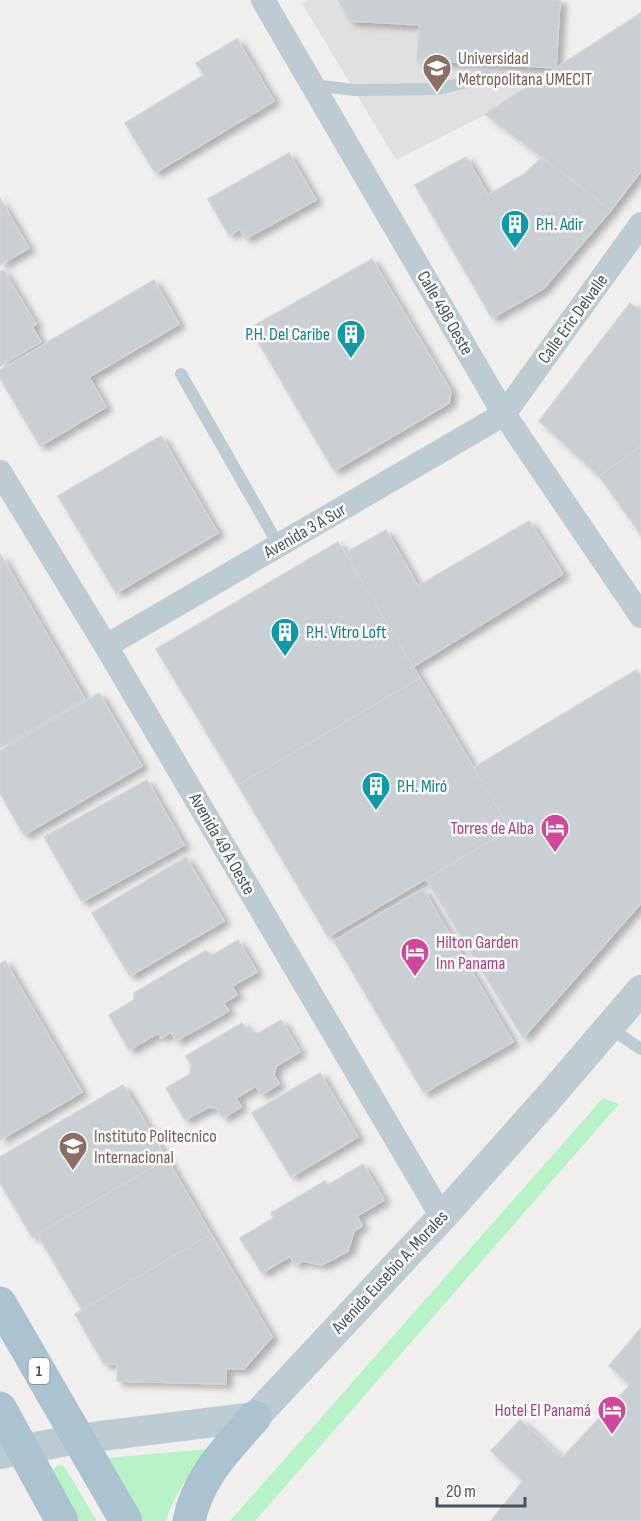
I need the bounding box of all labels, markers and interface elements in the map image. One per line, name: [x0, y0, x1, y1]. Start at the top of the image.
place label: Universidad Metropolitana UMECIT: [458, 48, 592, 90]
school or university icon: Universidad Metropolitana UMECIT: [421, 52, 453, 94]
building icon: P.H. Adir: [499, 208, 531, 250]
place label: P.H. Adir: [536, 214, 583, 235]
street label: Calle 49B Oeste: [412, 267, 478, 359]
street label: Calle Eric Delvalle: [534, 270, 612, 368]
building icon: P.H. Del Caribe: [335, 318, 367, 360]
place label: P.H. Del Caribe: [245, 324, 330, 345]
street label: Avenida 3 A Sur: [259, 499, 350, 563]
building icon: P.H. Vitro Loft: [269, 616, 301, 658]
place label: P.H. Vitro Loft: [306, 622, 387, 643]
building icon: P.H. Miró: [360, 770, 392, 812]
place label: P.H. Miró: [397, 776, 447, 797]
street label: Avenida 49 A Oeste: [184, 789, 260, 899]
hotel icon: Torres de Alba: [539, 812, 571, 854]
place label: Torres de Alba: [451, 818, 534, 839]
place label: Hilton Garden Inn Panama: [436, 932, 518, 974]
hotel icon: Hilton Garden Inn Panama: [399, 936, 431, 978]
place label: Instituto Politecnico Internacional: [94, 1126, 217, 1168]
school or university icon: Instituto Politecnico Internacional: [57, 1130, 89, 1172]
street label: Avenida Eusebio A. Morales: [327, 1206, 453, 1339]
road number: 1: [28, 1358, 50, 1384]
hotel icon: Hotel El Panamá: [596, 1394, 628, 1436]
place label: Hotel El Panamá: [495, 1400, 591, 1421]
scale bar: [437, 1470, 526, 1508]
text: 20 m: [446, 1481, 476, 1502]

